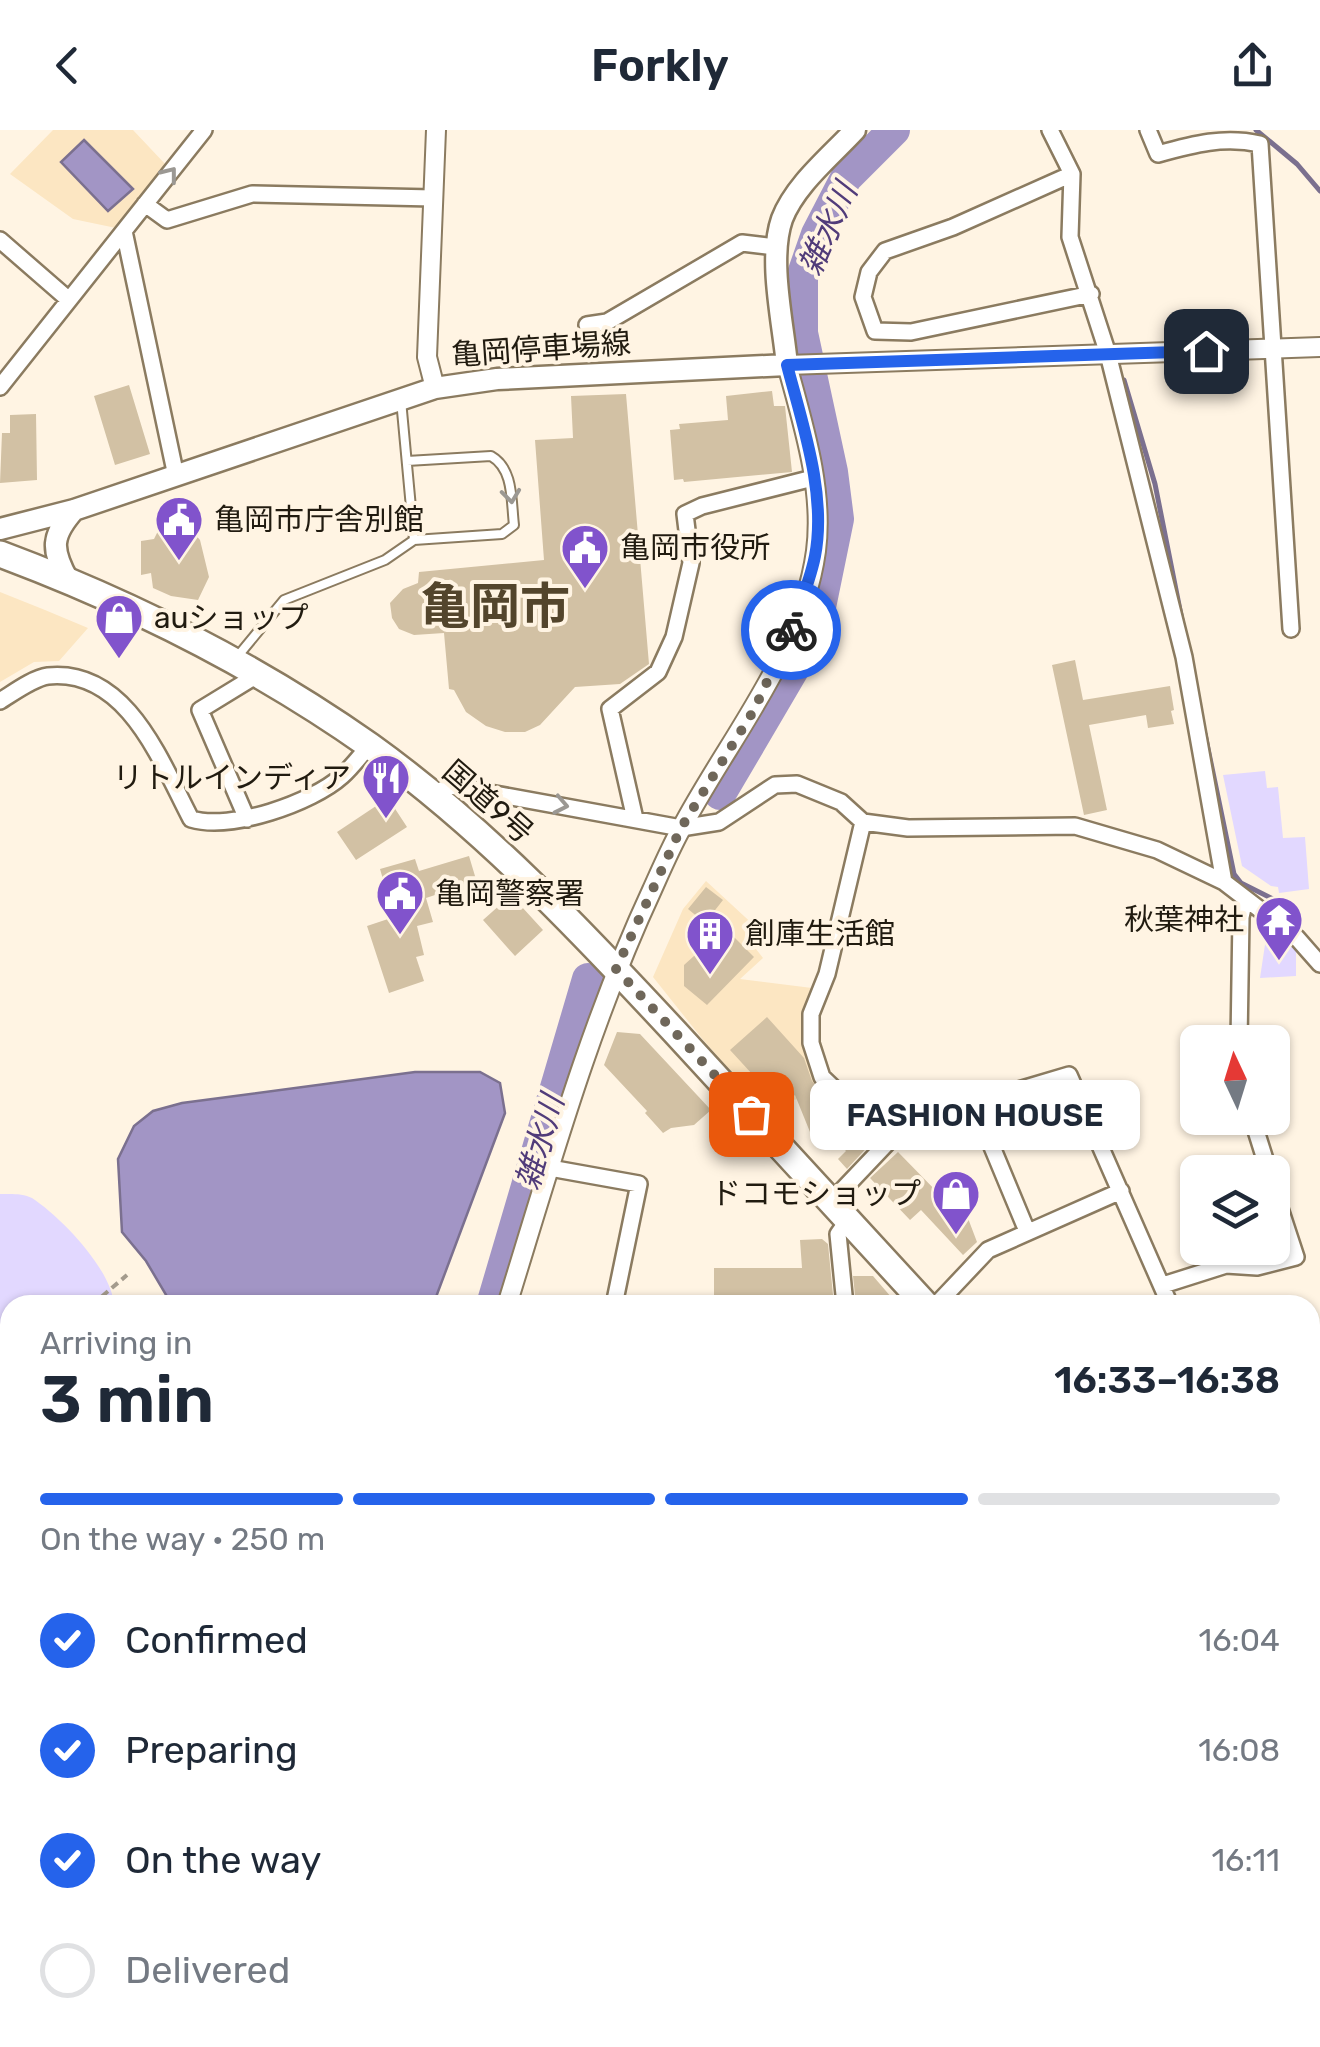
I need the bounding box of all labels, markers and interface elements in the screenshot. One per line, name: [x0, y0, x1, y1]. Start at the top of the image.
icon: back: [40, 38, 95, 93]
icon: share: [1225, 38, 1280, 93]
text: Forkly: [591, 39, 729, 92]
one-way arrow: [158, 167, 175, 185]
water label: 雑水川: [791, 175, 866, 281]
pin: [1164, 309, 1249, 394]
icon: home: [1179, 324, 1234, 379]
street label: 亀岡停車場線: [450, 325, 632, 373]
one-way arrow: [499, 488, 520, 505]
public building icon: 亀岡市庁舎別館: [153, 494, 205, 562]
place label: 亀岡市庁舎別館: [214, 502, 424, 538]
public building icon: 亀岡市役所: [559, 522, 611, 590]
place label: 亀岡市役所: [620, 530, 770, 566]
district label: 亀岡市: [420, 577, 570, 637]
courier: [741, 580, 841, 680]
shop icon: auショップ: [93, 592, 145, 660]
place label: auショップ: [154, 600, 309, 636]
icon: bike: [764, 603, 819, 658]
restaurant icon: リトルインディア: [360, 752, 412, 820]
street label: 国道9号: [436, 753, 540, 851]
place label: リトルインディア: [113, 760, 351, 796]
one-way arrow: [552, 794, 569, 815]
public building icon: 亀岡警察署: [374, 868, 426, 936]
place label: 亀岡警察署: [435, 876, 585, 912]
temple icon: 秋葉神社: [1253, 894, 1305, 962]
place label: 秋葉神社: [1124, 902, 1244, 938]
building icon: 創庫生活館: [684, 908, 736, 976]
place label: 創庫生活館: [745, 916, 895, 952]
north arrow: [1180, 1025, 1290, 1135]
map controls: [1180, 1025, 1290, 1265]
pin: [709, 1072, 794, 1157]
callout: FASHION HOUSE: [811, 1079, 1141, 1149]
icon: bag: [724, 1087, 779, 1142]
water label: 雑水川: [509, 1088, 572, 1193]
text: FASHION HOUSE: [846, 1096, 1104, 1134]
button: layers: [1180, 1155, 1290, 1265]
shop icon: ドコモショップ: [930, 1168, 982, 1236]
place label: ドコモショップ: [711, 1176, 921, 1212]
text: Arriving in: [40, 1324, 192, 1362]
text: 16:33–16:38: [1054, 1357, 1280, 1403]
text: 3 min: [40, 1361, 214, 1438]
text: On the way · 250 m: [40, 1520, 325, 1558]
icon: check: [40, 1613, 95, 1668]
text: Confirmed: [125, 1617, 308, 1663]
text: 16:04: [1199, 1621, 1280, 1659]
icon: check: [40, 1723, 95, 1778]
text: Preparing: [125, 1727, 298, 1773]
text: 16:08: [1198, 1731, 1280, 1769]
icon: check: [40, 1833, 95, 1888]
text: On the way: [125, 1837, 321, 1883]
text: 16:11: [1211, 1841, 1280, 1879]
text: Delivered: [125, 1947, 290, 1993]

